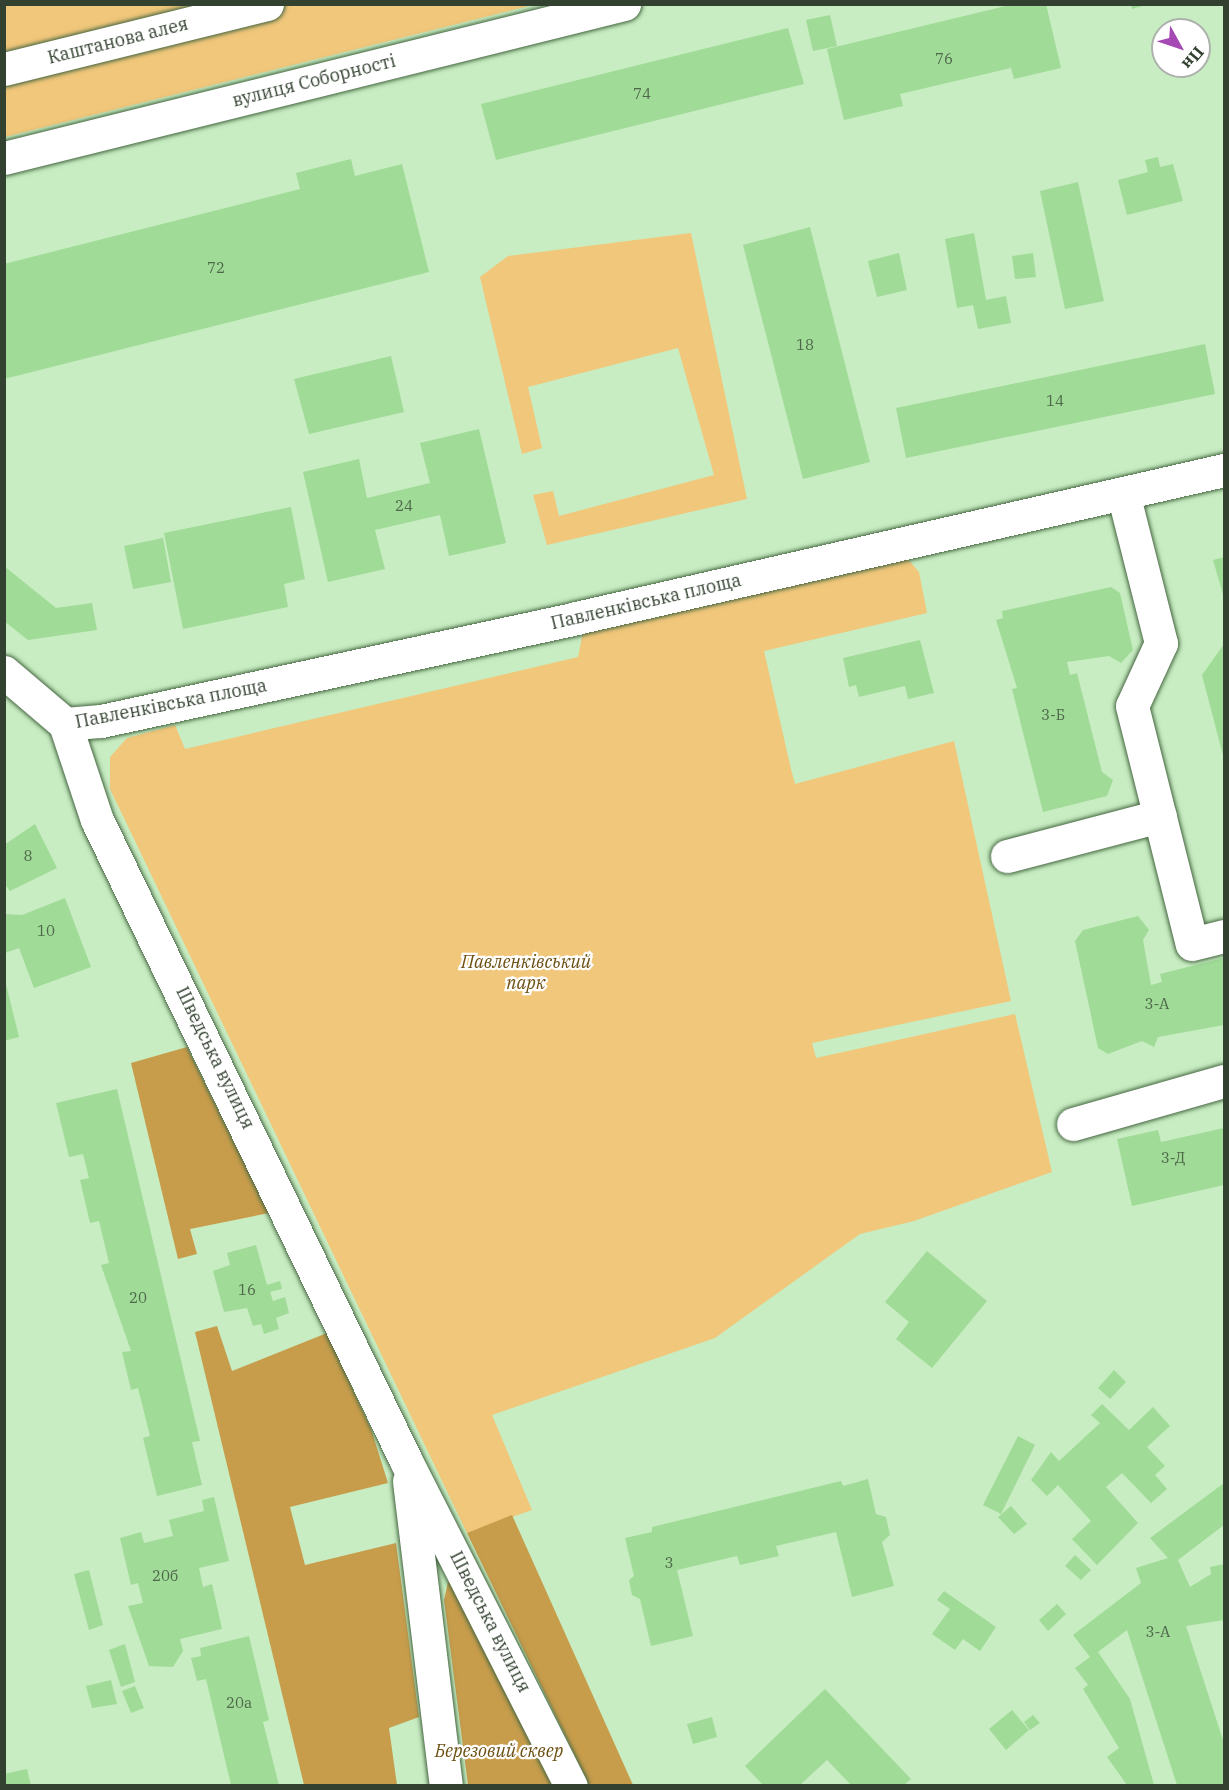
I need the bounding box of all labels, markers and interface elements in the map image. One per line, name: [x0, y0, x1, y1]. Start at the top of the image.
street label: Каштанова алея: [45, 13, 191, 69]
north arrow: [1151, 18, 1211, 78]
text: Пн: [1178, 43, 1209, 74]
street label: вулиця Соборності: [230, 50, 398, 112]
house number: 76: [935, 50, 953, 68]
house number: 74: [633, 85, 651, 103]
house number: 72: [207, 259, 225, 277]
house number: 18: [796, 336, 814, 354]
house number: 14: [1046, 392, 1064, 410]
house number: 24: [395, 497, 413, 515]
street label: Павленківська площа: [549, 570, 743, 634]
street label: Павленківська площа: [73, 675, 269, 733]
house number: 3-Б: [1041, 706, 1065, 724]
house number: 8: [24, 847, 32, 865]
house number: 10: [37, 922, 55, 940]
park label: Павленківський парк: [461, 952, 591, 994]
street label: Шведська вулиця: [171, 983, 259, 1133]
house number: 3-А: [1145, 995, 1169, 1013]
house number: 3-Д: [1161, 1149, 1185, 1167]
house number: 16: [238, 1281, 256, 1299]
house number: 20: [129, 1289, 147, 1307]
street label: Шведська вулиця: [445, 1548, 535, 1696]
house number: 3: [665, 1554, 673, 1572]
house number: 20б: [152, 1567, 178, 1585]
house number: 3-А: [1146, 1623, 1170, 1641]
house number: 20а: [226, 1694, 252, 1712]
park label: Березовий сквер: [435, 1740, 563, 1762]

